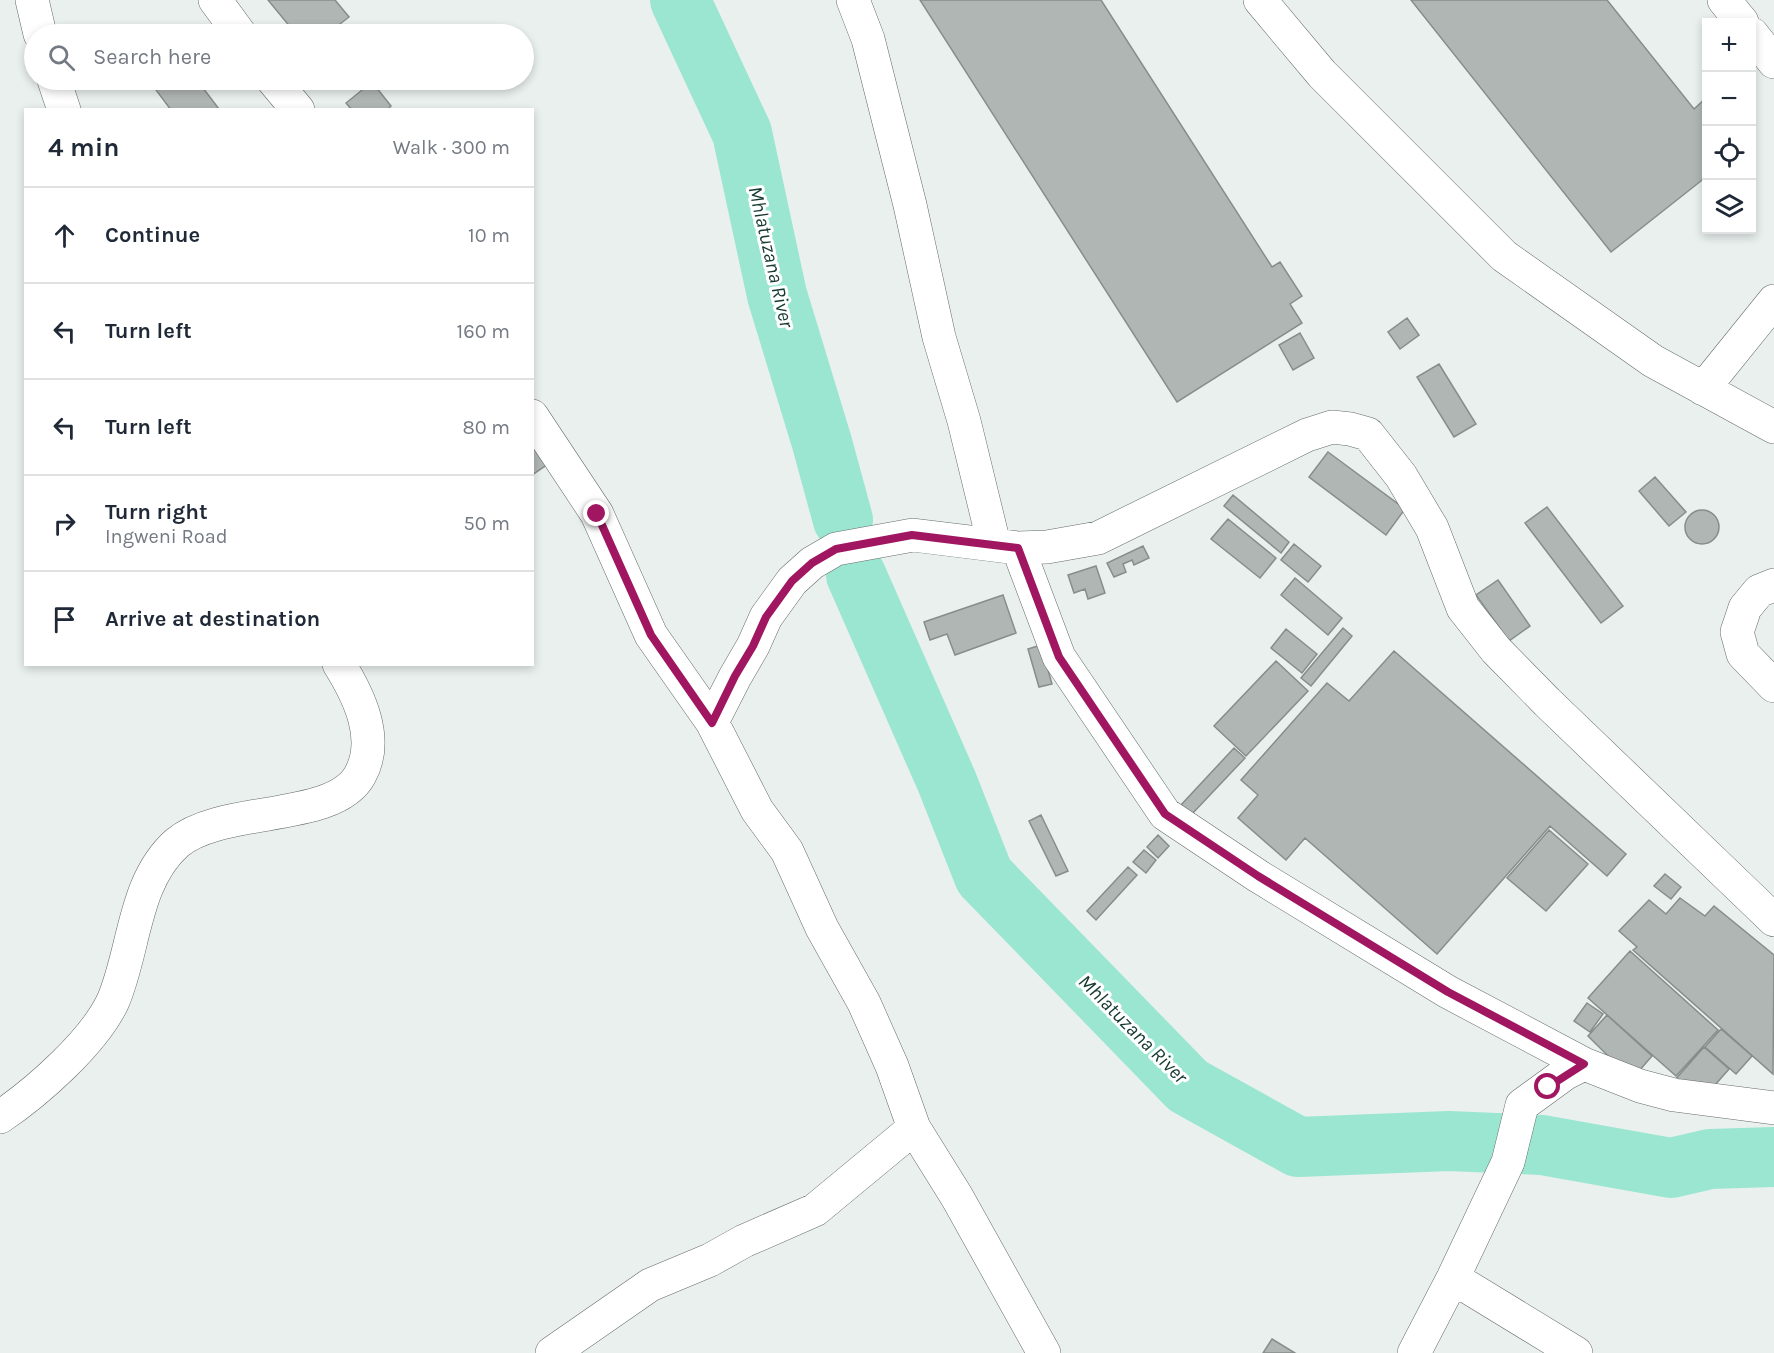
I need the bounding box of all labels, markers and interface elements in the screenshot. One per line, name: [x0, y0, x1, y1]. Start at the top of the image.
map controls: [1702, 18, 1756, 234]
button: +: [1702, 18, 1756, 72]
search box: [24, 24, 534, 90]
icon: search: [45, 41, 78, 74]
text: Search here: [93, 44, 211, 70]
button: −: [1702, 72, 1756, 126]
button: locate: [1702, 126, 1756, 180]
text: 4 min: [48, 132, 119, 163]
text: Walk · 300 m: [393, 136, 510, 159]
button: layers: [1702, 180, 1756, 234]
water label: Mhlatuzana River: [744, 184, 799, 331]
icon: ahead: [48, 219, 81, 252]
text: Continue: [105, 222, 200, 248]
text: 10 m: [468, 224, 510, 247]
icon: left: [48, 315, 81, 348]
text: Turn left: [105, 318, 192, 344]
text: 160 m: [457, 320, 510, 343]
icon: left: [48, 411, 81, 444]
text: Turn left: [105, 414, 192, 440]
text: 80 m: [462, 416, 510, 439]
text: Turn right: [105, 499, 208, 525]
route end: [583, 500, 609, 526]
icon: right: [48, 507, 81, 540]
text: 50 m: [463, 512, 510, 535]
text: Ingweni Road: [105, 525, 228, 548]
icon: arrive: [48, 603, 81, 636]
text: Arrive at destination: [105, 606, 320, 632]
water label: Mhlatuzana River: [1074, 970, 1193, 1089]
route start: [1534, 1073, 1560, 1099]

